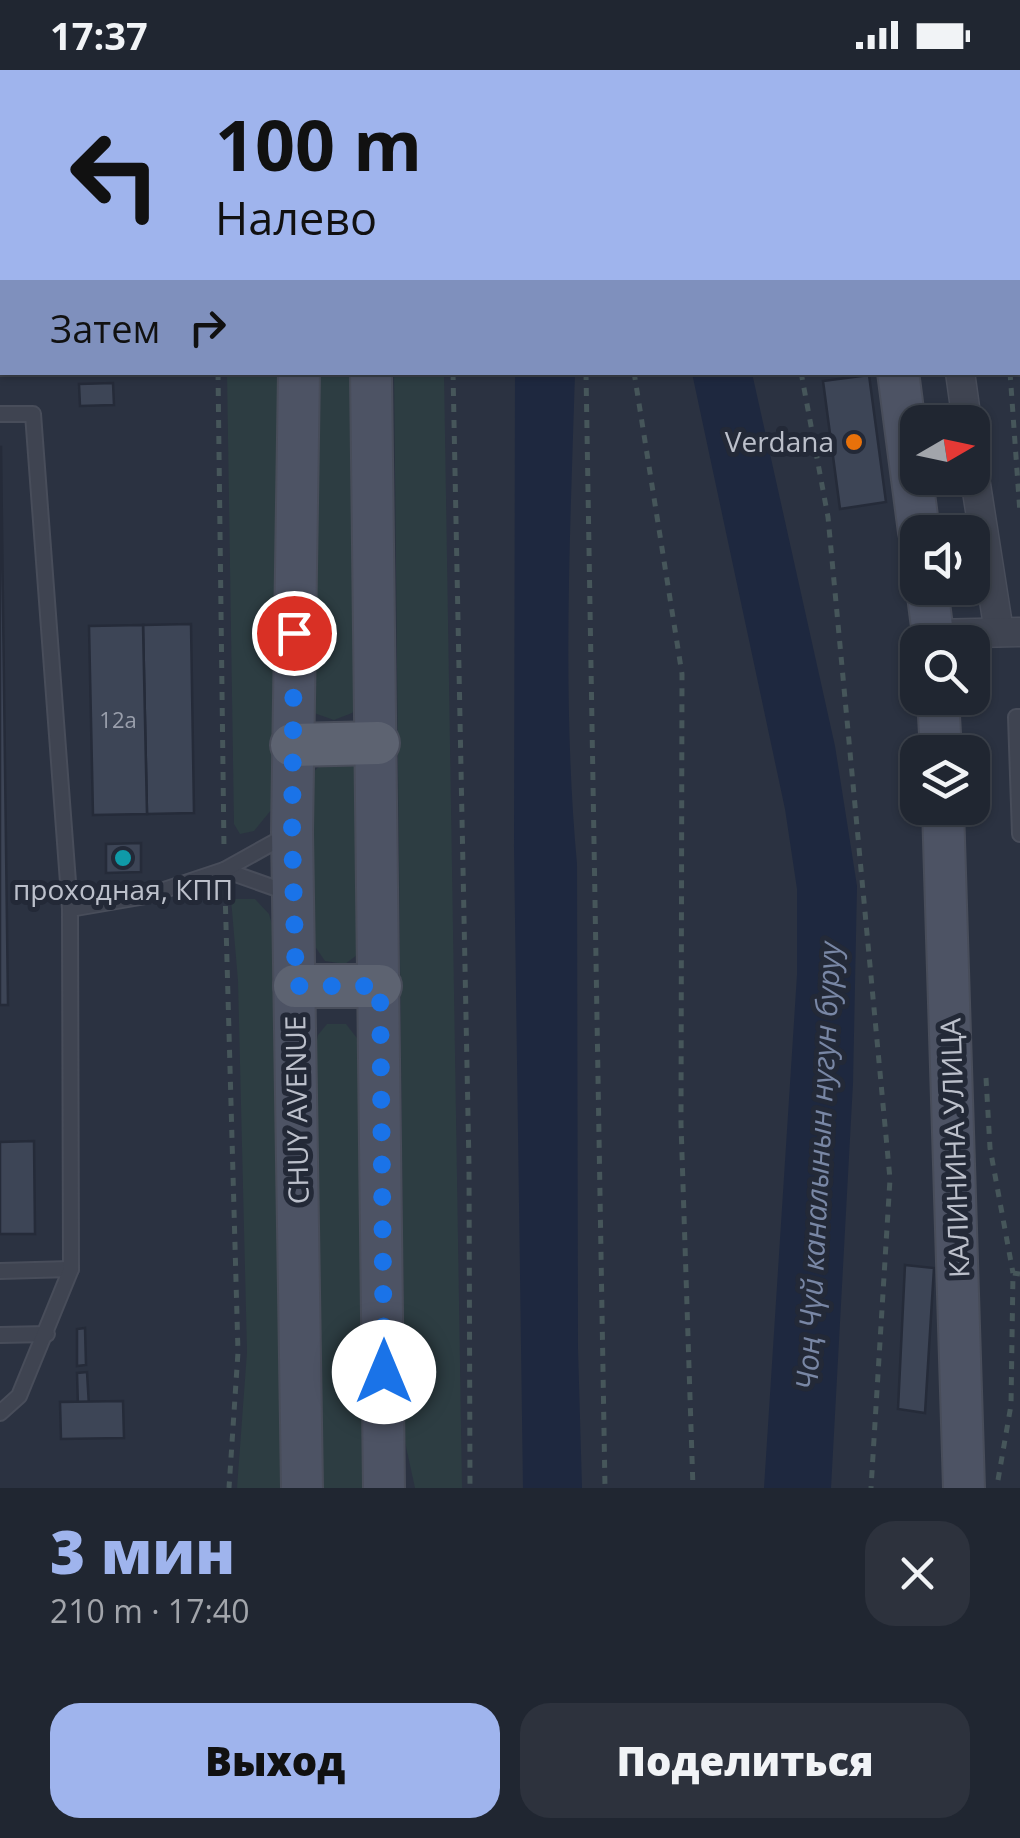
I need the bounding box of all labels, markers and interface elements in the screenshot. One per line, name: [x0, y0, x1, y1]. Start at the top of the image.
text: 17:37: [50, 9, 148, 61]
text: 100 m: [215, 96, 422, 192]
icon: left: [50, 110, 180, 240]
text: Налево: [215, 187, 377, 248]
icon: right: [180, 300, 235, 355]
text: Затем: [50, 302, 160, 354]
north arrow: [900, 405, 990, 495]
map controls: [900, 405, 990, 825]
place label: Verdana: [725, 422, 834, 460]
marker: Verdana: [843, 431, 865, 453]
button: sound: [900, 515, 990, 605]
pin: [252, 591, 337, 676]
icon: arrive: [267, 606, 322, 661]
button: search: [900, 625, 990, 715]
house number: 12а: [99, 704, 137, 734]
button: layers: [900, 735, 990, 825]
marker: проходная, КПП: [112, 847, 134, 869]
place label: проходная, КПП: [13, 870, 233, 908]
water label: Чоң Чүй каналынын нугун буруу: [785, 939, 850, 1391]
street label: CHUY AVENUE: [275, 1015, 317, 1205]
street label: КАЛИНИНА УЛИЦА: [930, 1017, 978, 1279]
position arrow: [332, 1320, 436, 1424]
text: 3 мин: [50, 1510, 235, 1592]
button: close: [865, 1521, 970, 1626]
text: 210 m · 17:40: [50, 1589, 249, 1632]
button: Выход: [50, 1703, 500, 1818]
button: Поделиться: [520, 1703, 970, 1818]

